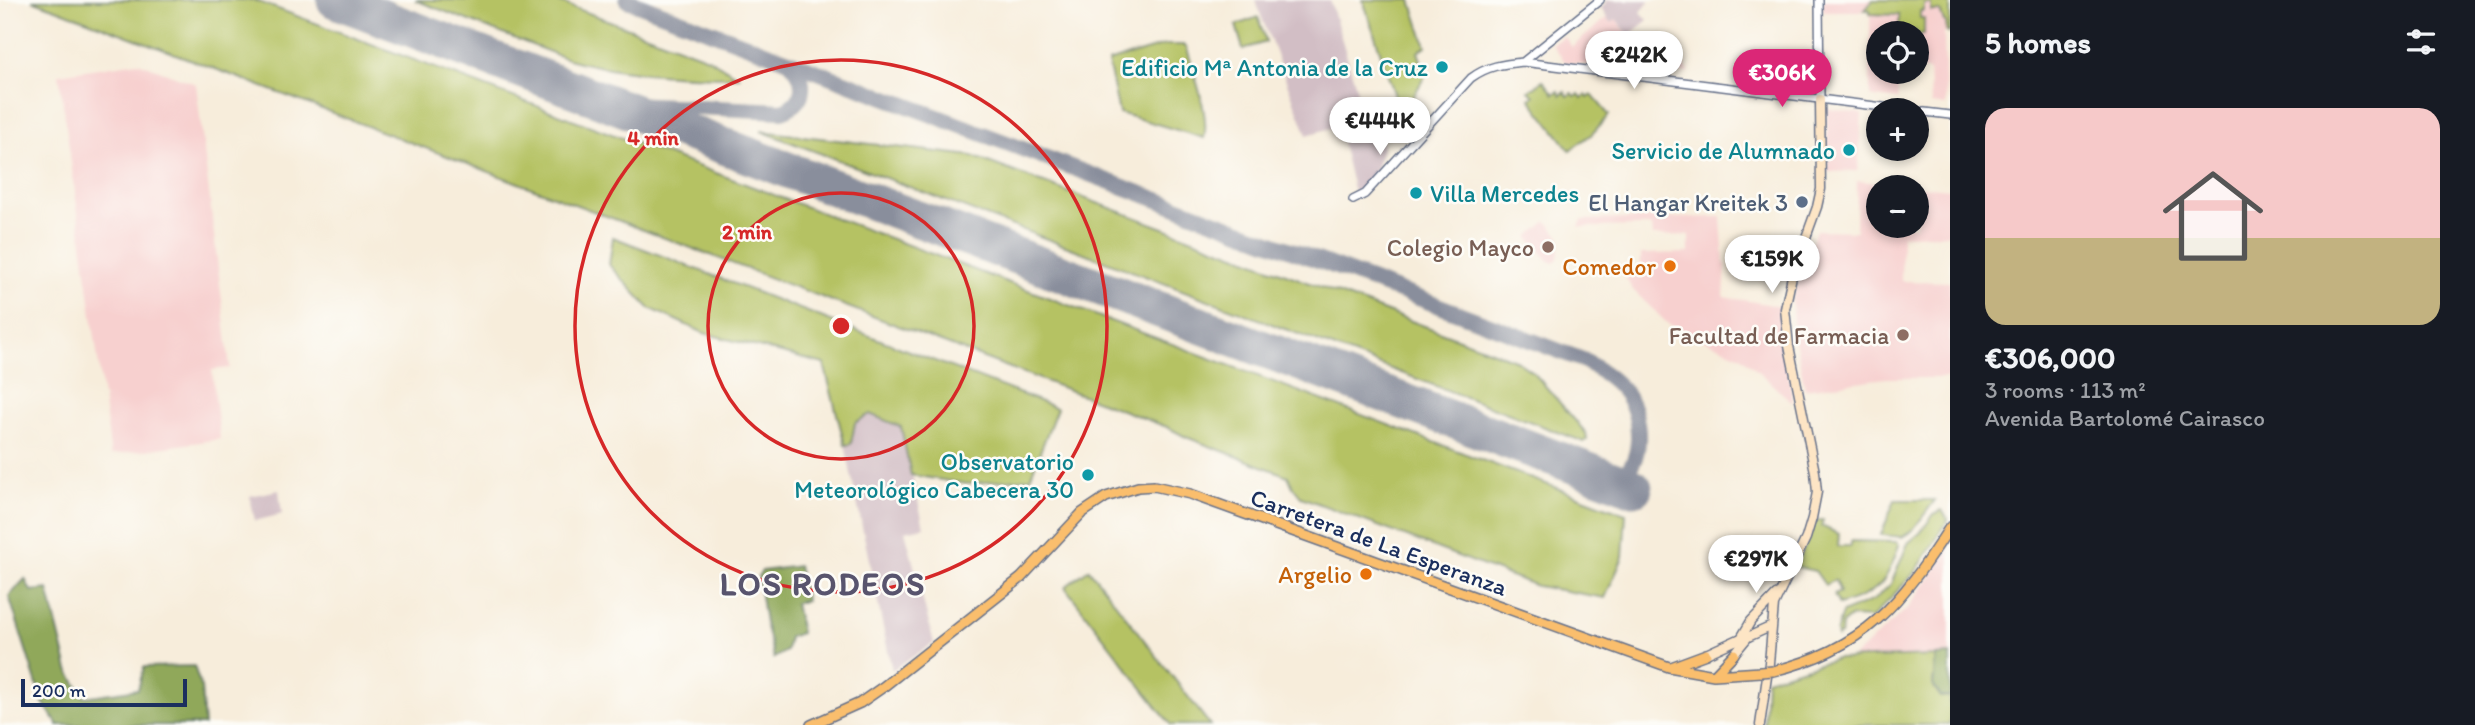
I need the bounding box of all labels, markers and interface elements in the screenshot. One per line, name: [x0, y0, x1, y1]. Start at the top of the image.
map controls: [1866, 21, 1929, 238]
button: locate: [1866, 21, 1929, 84]
icon: filters: [2402, 23, 2440, 61]
text: 5 homes: [1985, 24, 2091, 61]
pin: €242K: [1585, 32, 1683, 91]
text: €242K: [1601, 40, 1667, 68]
pin: €306K: [1733, 50, 1831, 109]
place label: Edificio Mª Antonia de la Cruz: [1121, 53, 1428, 82]
text: €306K: [1749, 58, 1815, 86]
marker: Edificio Mª Antonia de la Cruz: [1434, 59, 1450, 75]
pin: €444K: [1331, 97, 1429, 157]
button: +: [1866, 98, 1929, 161]
text: €444K: [1345, 106, 1415, 134]
text: 4 min: [627, 125, 680, 150]
place label: Servicio de Alumnado: [1611, 136, 1835, 165]
marker: Servicio de Alumnado: [1841, 142, 1857, 158]
icon: home: [2150, 153, 2276, 279]
button: −: [1866, 175, 1929, 238]
place label: Villa Mercedes: [1430, 179, 1579, 208]
marker: Villa Mercedes: [1408, 185, 1424, 201]
place label: El Hangar Kreitek 3: [1588, 188, 1788, 217]
marker: El Hangar Kreitek 3: [1794, 194, 1810, 210]
text: 2 min: [722, 219, 773, 244]
place label: Colegio Mayco: [1387, 233, 1534, 262]
pin: €159K: [1723, 236, 1821, 295]
marker: Colegio Mayco: [1540, 239, 1556, 255]
text: €159K: [1741, 244, 1803, 272]
place label: Comedor: [1562, 252, 1656, 281]
marker: Comedor: [1662, 258, 1678, 274]
centre of rings: [829, 314, 853, 338]
place label: Facultad de Farmacia: [1669, 321, 1889, 350]
marker: Facultad de Farmacia: [1895, 327, 1911, 343]
text: €306,000: [1985, 339, 2115, 376]
text: 3 rooms · 113 m²: [1985, 376, 2146, 404]
text: Avenida Bartolomé Cairasco: [1985, 404, 2265, 432]
place label: Observatorio Meteorológico Cabecera 30: [794, 447, 1074, 504]
marker: Observatorio Meteorológico Cabecera 30: [1080, 467, 1096, 483]
street label: Carretera de La Esperanza: [1247, 482, 1512, 602]
pin: €297K: [1707, 536, 1805, 595]
text: €297K: [1724, 544, 1788, 572]
place label: Argelio: [1278, 560, 1352, 589]
district label: LOS RODEOS: [720, 565, 926, 603]
marker: Argelio: [1358, 566, 1374, 582]
scale bar: [21, 676, 187, 708]
text: 200 m: [32, 679, 86, 702]

